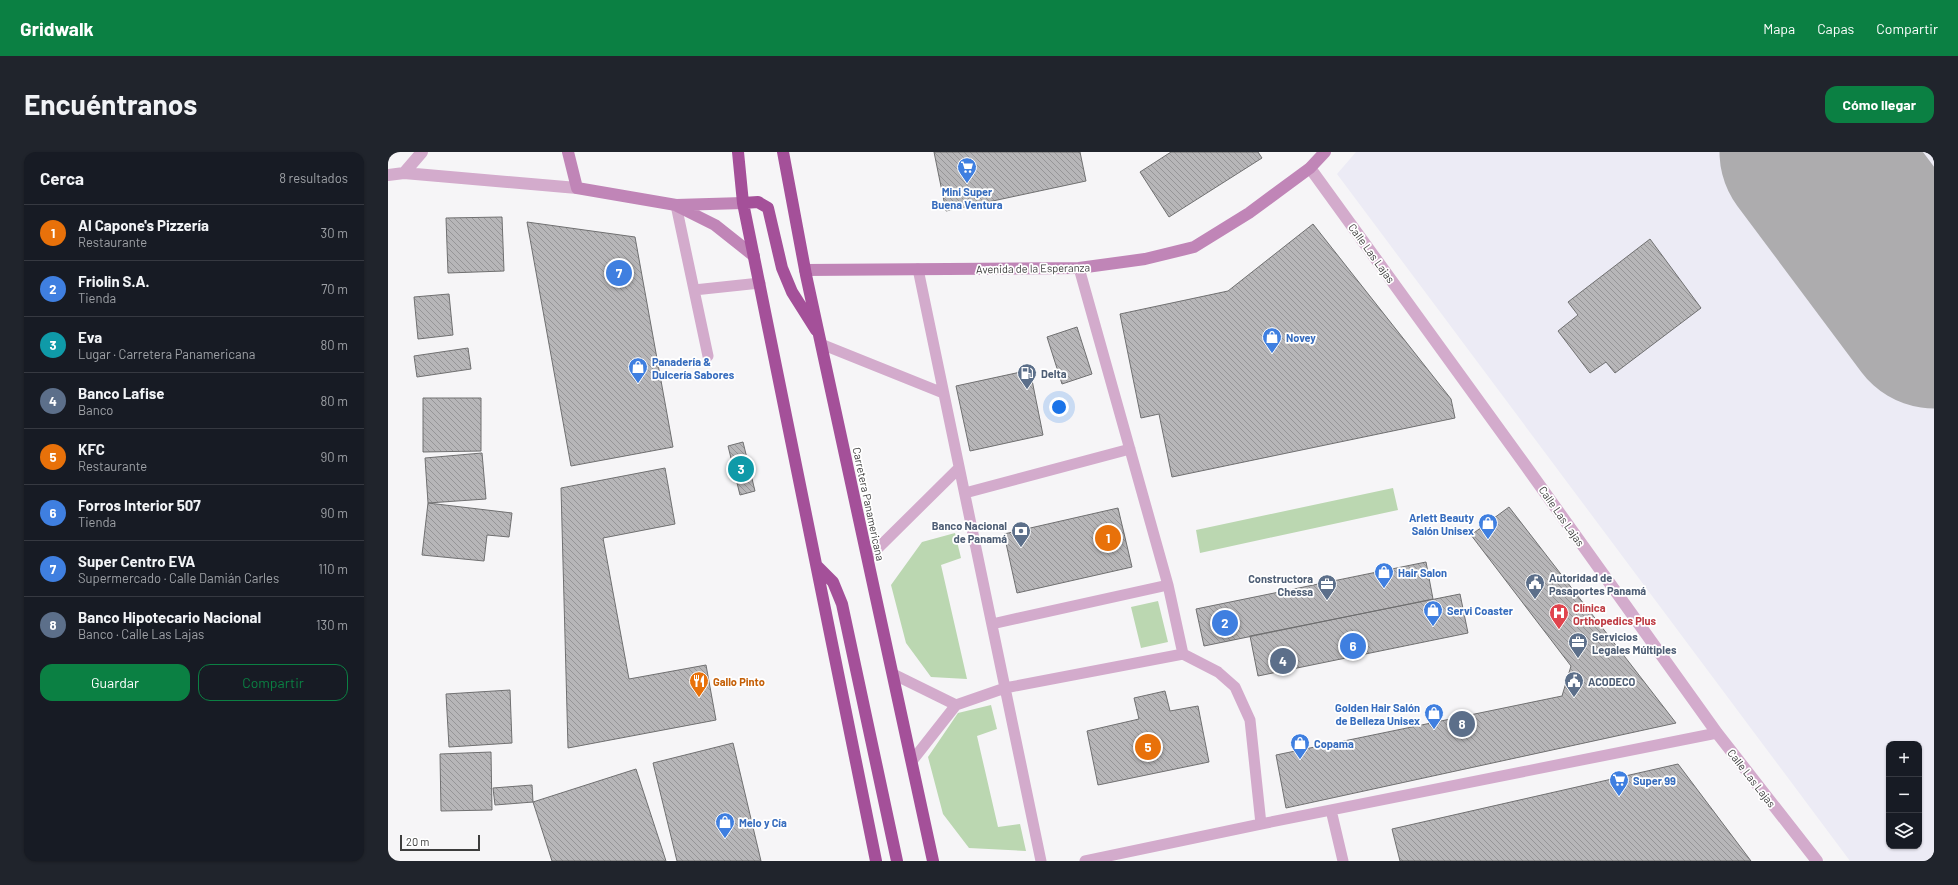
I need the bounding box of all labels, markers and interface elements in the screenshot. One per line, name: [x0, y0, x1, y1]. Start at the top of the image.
text: Gridwalk: [20, 17, 94, 40]
text: Mapa: [1763, 20, 1795, 37]
text: Capas: [1817, 20, 1854, 37]
text: Compartir: [1876, 20, 1938, 37]
button: Cómo llegar: [1825, 86, 1934, 123]
text: Encuéntranos: [24, 87, 197, 121]
supermarket icon: Mini Super Buena Ventura: [956, 156, 978, 184]
text: Cerca: [40, 168, 84, 188]
text: 8 resultados: [279, 170, 348, 186]
place label: Mini Super Buena Ventura: [931, 185, 1003, 211]
text: Al Capone's Pizzería: [78, 216, 209, 234]
street label: Calle Las Lajas: [1346, 221, 1398, 285]
text: 1: [51, 225, 55, 241]
text: 30 m: [321, 225, 348, 241]
text: Restaurante: [78, 234, 147, 250]
pin: 7: [606, 258, 632, 288]
street label: Avenida de la Esperanza: [976, 261, 1090, 275]
text: Friolin S.A.: [78, 272, 150, 290]
text: 2: [49, 281, 57, 297]
text: 70 m: [321, 281, 348, 297]
text: Tienda: [78, 290, 116, 306]
shop icon: Novey: [1261, 326, 1283, 354]
text: Eva: [78, 328, 102, 346]
place label: Novey: [1286, 331, 1316, 344]
text: 3: [49, 337, 57, 353]
text: 80 m: [321, 337, 348, 353]
text: Lugar · Carretera Panamericana: [78, 346, 255, 362]
place label: Panadería & Dulcería Sabores: [652, 355, 735, 381]
shop icon: Panadería & Dulcería Sabores: [627, 356, 649, 384]
fuel station icon: Delta: [1016, 362, 1038, 390]
place label: Delta: [1041, 367, 1067, 380]
text: Banco Lafise: [78, 384, 165, 402]
text: 4: [49, 393, 57, 409]
text: 80 m: [321, 393, 348, 409]
your location: [1049, 397, 1069, 417]
text: Banco: [78, 402, 113, 418]
text: KFC: [78, 440, 105, 458]
street label: Carretera Panamericana: [851, 446, 887, 562]
text: 5: [49, 449, 57, 465]
text: 90 m: [321, 449, 348, 465]
pin: 3: [728, 454, 754, 484]
text: Restaurante: [78, 458, 147, 474]
street label: Calle Las Lajas: [1537, 484, 1587, 548]
text: Forros Interior 507: [78, 496, 201, 514]
text: 6: [50, 505, 56, 521]
text: 90 m: [321, 505, 348, 521]
place label: Arlett Beauty Salón Unisex: [1409, 511, 1474, 537]
shop icon: Arlett Beauty Salón Unisex: [1477, 512, 1499, 540]
text: Tienda: [78, 514, 116, 530]
place label: Banco Nacional de Panamá: [932, 519, 1007, 545]
bank icon: Banco Nacional de Panamá: [1010, 520, 1032, 548]
pin: 1: [1095, 523, 1121, 553]
text: Super Centro EVA: [78, 552, 195, 570]
text: 7: [50, 561, 56, 577]
text: 110 m: [318, 561, 348, 577]
shop icon: Hair Salon: [1373, 561, 1395, 589]
place label: Hair Salon: [1398, 566, 1447, 579]
text: Supermercado · Calle Damián Carles: [78, 570, 279, 586]
place label: Autoridad de Pasaportes Panamá: [1549, 571, 1646, 597]
place label: Constructora Chessa: [1248, 572, 1313, 598]
public building icon: Autoridad de Pasaportes Panamá: [1524, 572, 1546, 600]
office icon: Constructora Chessa: [1316, 573, 1338, 601]
shop icon: Servi Coaster: [1422, 599, 1444, 627]
place label: Clínica Orthopedics Plus: [1573, 601, 1657, 627]
hospital icon: Clínica Orthopedics Plus: [1548, 602, 1570, 630]
place label: Servi Coaster: [1447, 604, 1514, 617]
text: Banco Hipotecario Nacional: [78, 608, 261, 626]
pin: 2: [1212, 608, 1238, 638]
text: 8: [49, 617, 57, 633]
text: 130 m: [316, 617, 348, 633]
text: Banco · Calle Las Lajas: [78, 626, 204, 642]
place label: Servicios Legales Múltiples: [1592, 630, 1677, 656]
pin: 6: [1340, 631, 1366, 661]
office icon: Servicios Legales Múltiples: [1567, 631, 1589, 659]
pin: 4: [1270, 646, 1296, 676]
button: Guardar: [40, 664, 190, 701]
button: Compartir: [198, 664, 348, 701]
restaurant icon: Gallo Pinto: [688, 670, 710, 698]
public building icon: ACODECO: [1563, 670, 1585, 698]
place label: Gallo Pinto: [713, 675, 765, 688]
place label: ACODECO: [1588, 675, 1636, 688]
place label: Golden Hair Salón de Belleza Unisex: [1335, 701, 1420, 727]
shop icon: Golden Hair Salón de Belleza Unisex: [1423, 702, 1445, 730]
pin: 8: [1449, 709, 1475, 739]
pin: 5: [1135, 732, 1161, 762]
shop icon: Copama: [1289, 732, 1311, 760]
place label: Copama: [1314, 737, 1354, 750]
map controls: [1886, 741, 1922, 849]
button: +: [1886, 741, 1922, 777]
street label: Calle Las Lajas: [1725, 746, 1779, 810]
supermarket icon: Super 99: [1608, 769, 1630, 797]
place label: Super 99: [1633, 774, 1676, 787]
button: −: [1886, 777, 1922, 813]
shop icon: Melo y Cía: [714, 811, 736, 839]
button: layers: [1886, 813, 1922, 849]
place label: Melo y Cía: [739, 816, 787, 829]
scale bar: [400, 833, 480, 852]
text: 20 m: [406, 835, 429, 848]

